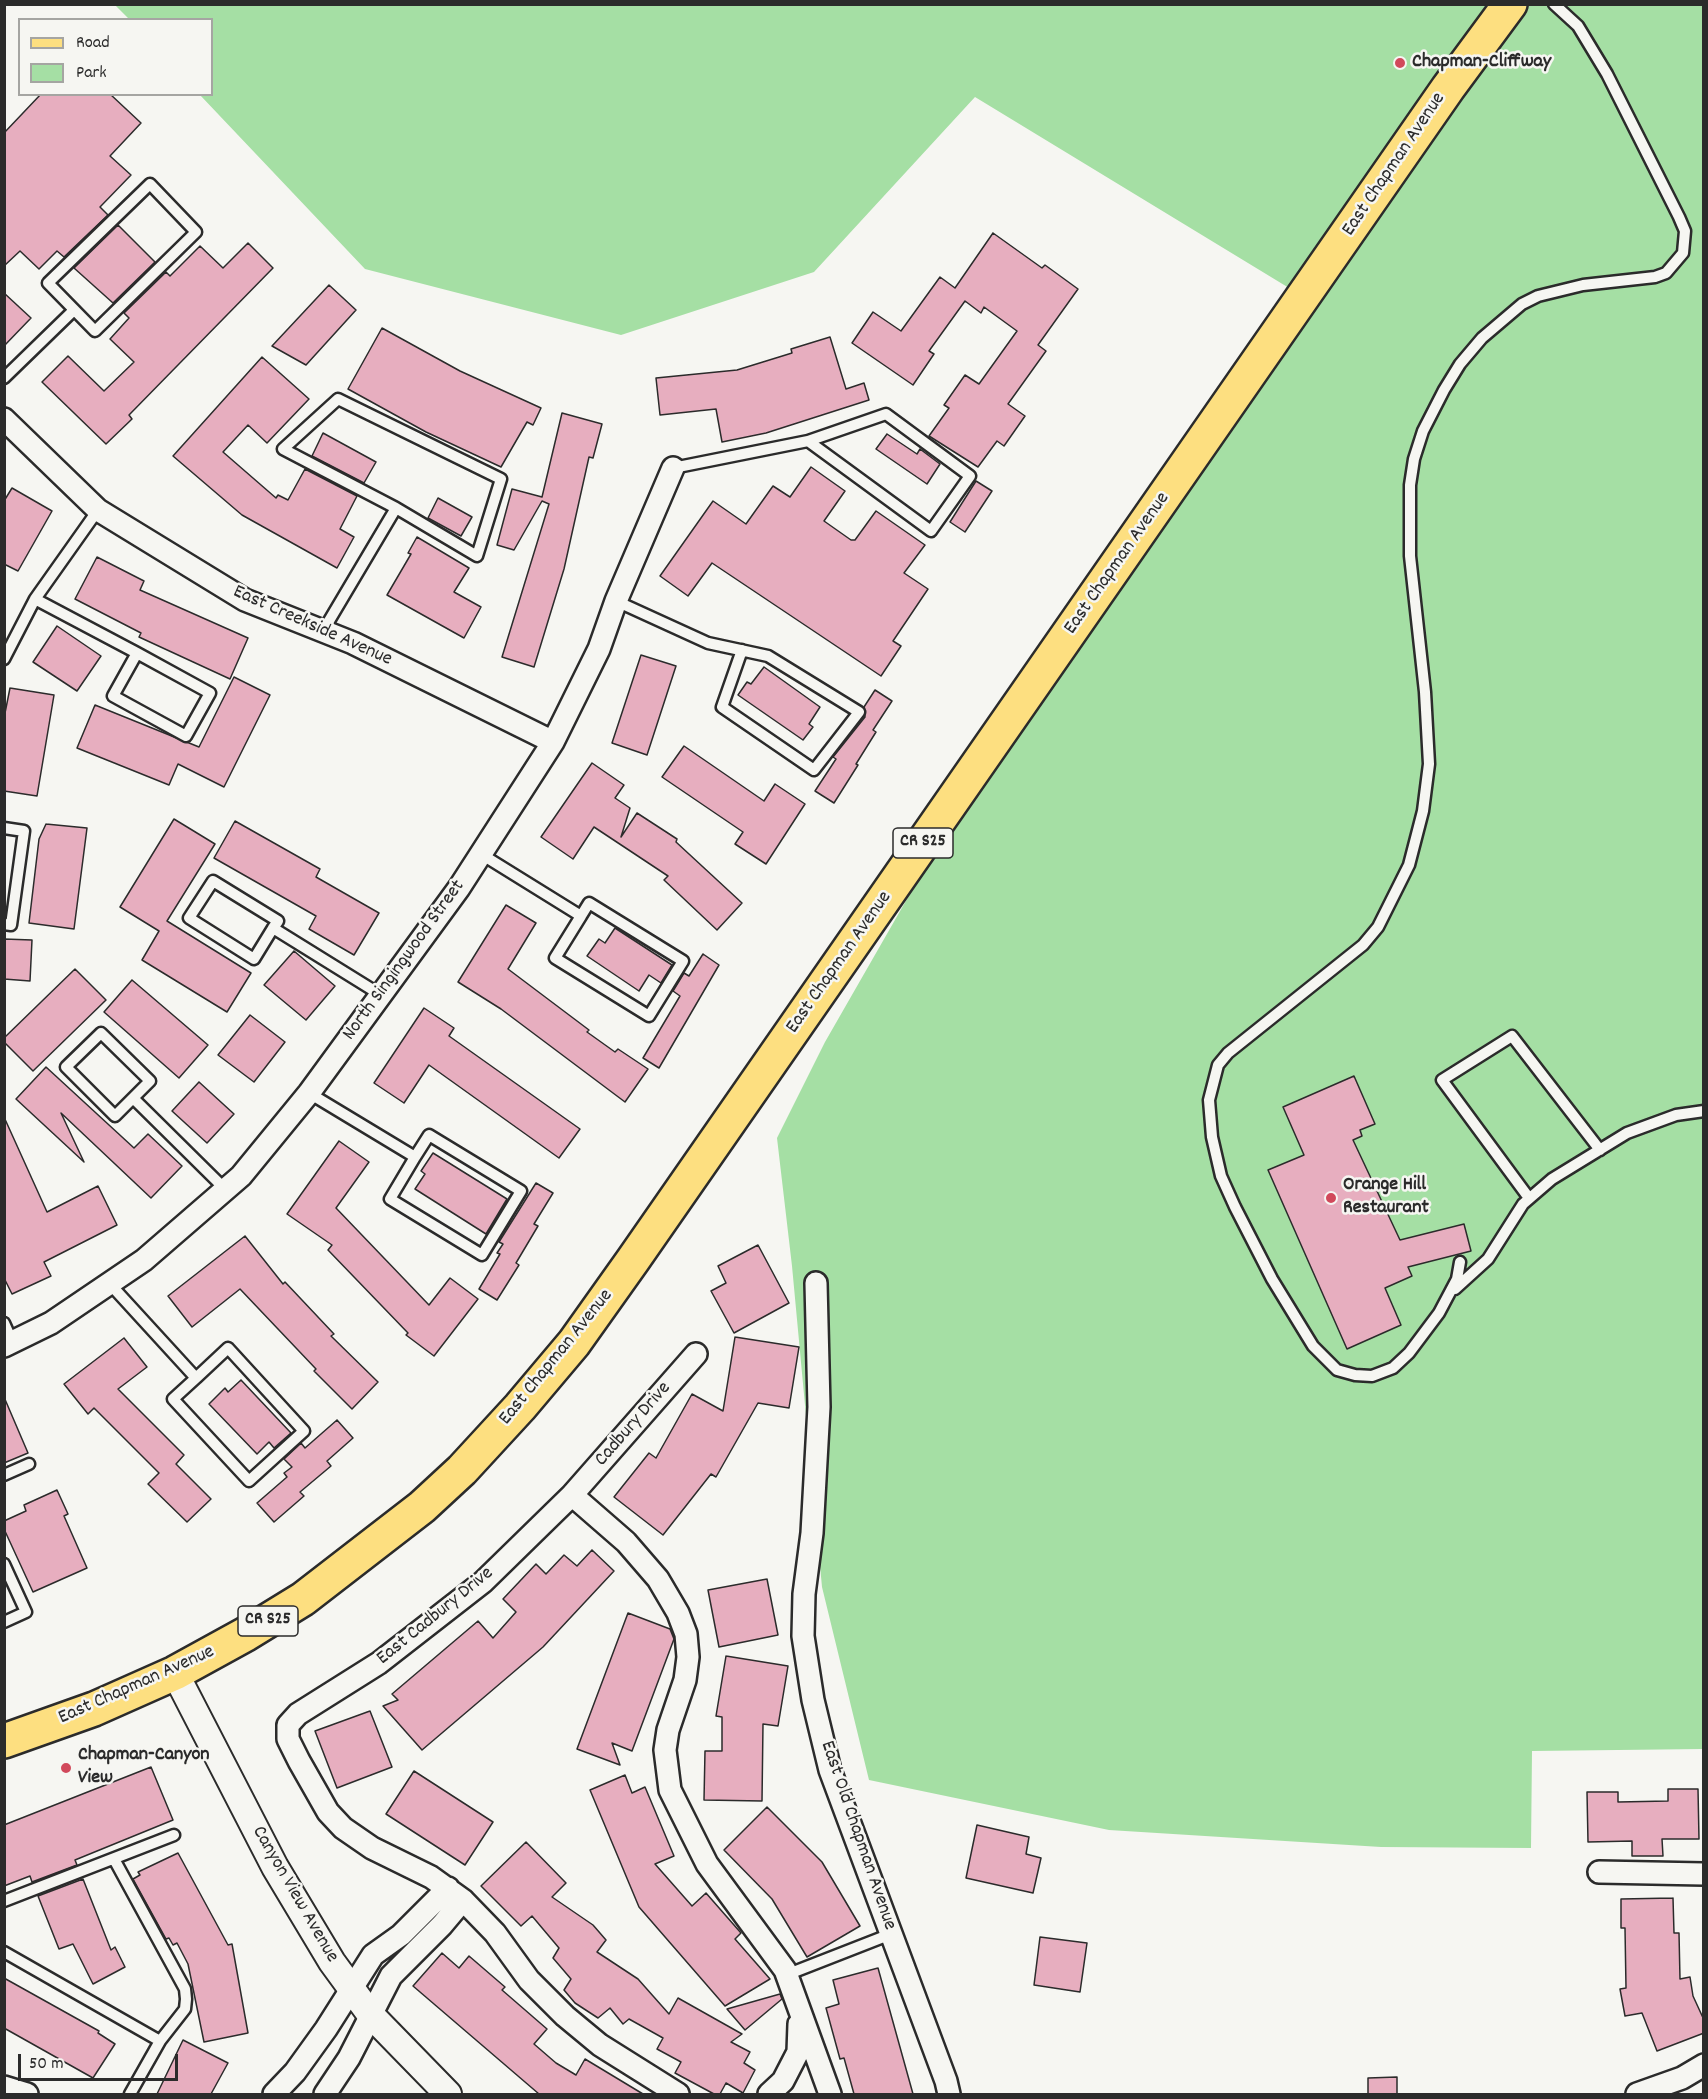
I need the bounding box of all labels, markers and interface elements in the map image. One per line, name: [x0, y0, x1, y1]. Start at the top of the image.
legend: [18, 18, 213, 96]
text: Road: [76, 31, 110, 56]
place label: Chapman-Cliffway: [1412, 51, 1551, 75]
marker: Chapman-Cliffway: [1393, 56, 1407, 70]
text: Park: [76, 61, 107, 86]
street label: East Chapman Avenue: [1338, 89, 1452, 241]
street label: East Chapman Avenue: [1060, 488, 1176, 640]
street label: East Creekside Avenue: [229, 581, 395, 673]
road number: CR S25: [893, 828, 953, 858]
street label: North Singingwood Street: [339, 876, 471, 1046]
street label: East Chapman Avenue: [782, 887, 898, 1039]
place label: Orange Hill Restaurant: [1343, 1174, 1429, 1221]
marker: Orange Hill Restaurant: [1324, 1191, 1338, 1205]
street label: East Chapman Avenue: [495, 1285, 619, 1431]
street label: Cadbury Drive: [591, 1378, 677, 1472]
street label: East Cadbury Drive: [373, 1563, 499, 1671]
road number: CR S25: [238, 1606, 298, 1636]
street label: East Chapman Avenue: [55, 1641, 219, 1731]
street label: East Old Chapman Avenue: [813, 1738, 901, 1934]
place label: Chapman-Canyon View: [78, 1744, 210, 1791]
marker: Chapman-Canyon View: [59, 1761, 73, 1775]
street label: Canyon View Avenue: [245, 1822, 343, 1968]
scale bar: [21, 2042, 182, 2080]
text: 50 m: [29, 2052, 64, 2077]

